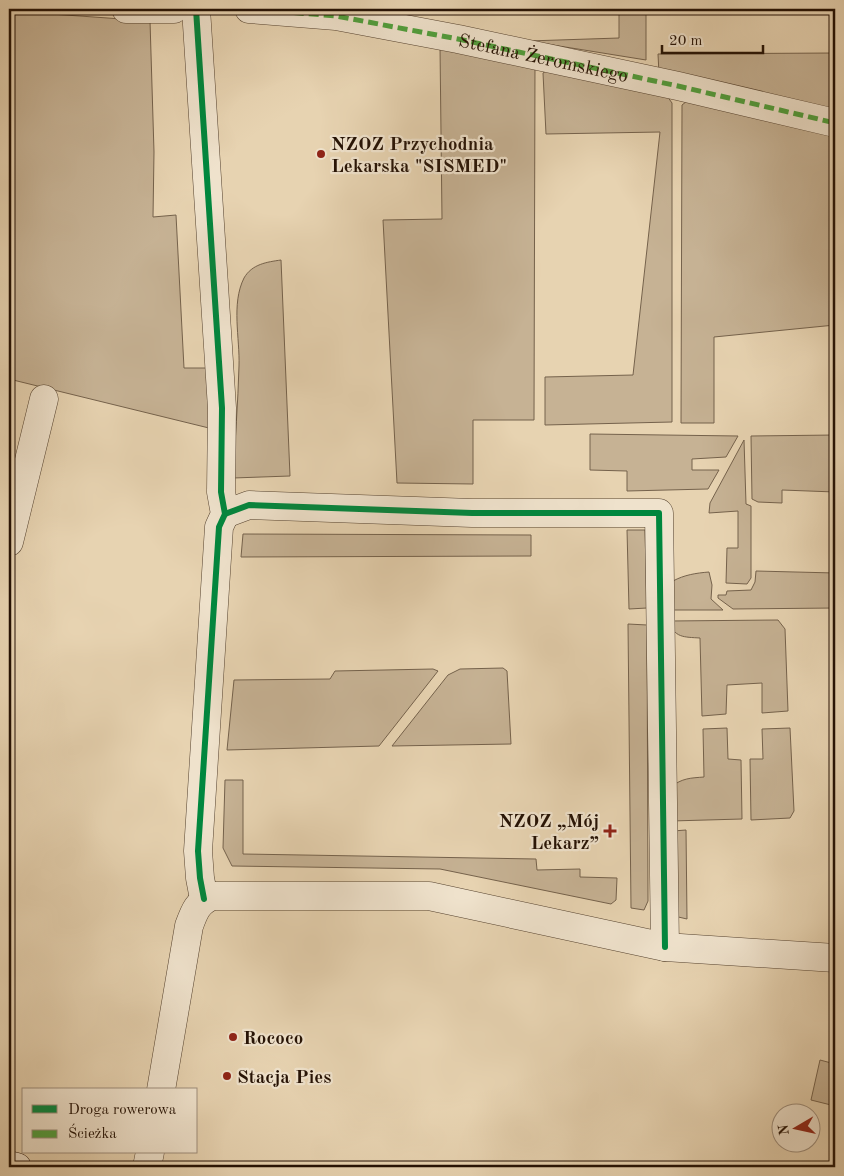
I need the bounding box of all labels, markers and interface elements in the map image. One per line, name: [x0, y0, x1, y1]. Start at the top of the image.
scale bar: [662, 22, 763, 54]
street label: Stefana Żeromskiego: [457, 32, 630, 87]
text: 20 m: [669, 34, 703, 49]
place label: NZOZ Przychodnia Lekarska "SISMED": [331, 136, 507, 177]
marker: NZOZ Przychodnia Lekarska "SISMED": [315, 148, 327, 160]
place label: NZOZ „Mój Lekarz”: [499, 813, 599, 854]
marker: NZOZ „Mój Lekarz”: [603, 824, 617, 838]
place label: Rococo: [243, 1030, 303, 1049]
marker: Rococo: [227, 1031, 239, 1043]
place label: Stacja Pies: [237, 1069, 331, 1088]
marker: Stacja Pies: [221, 1070, 233, 1082]
legend: [22, 1088, 198, 1154]
text: Droga rowerowa: [68, 1103, 177, 1118]
north arrow: [772, 1104, 822, 1154]
text: Ścieżka: [68, 1123, 117, 1142]
text: N: [776, 1123, 792, 1136]

